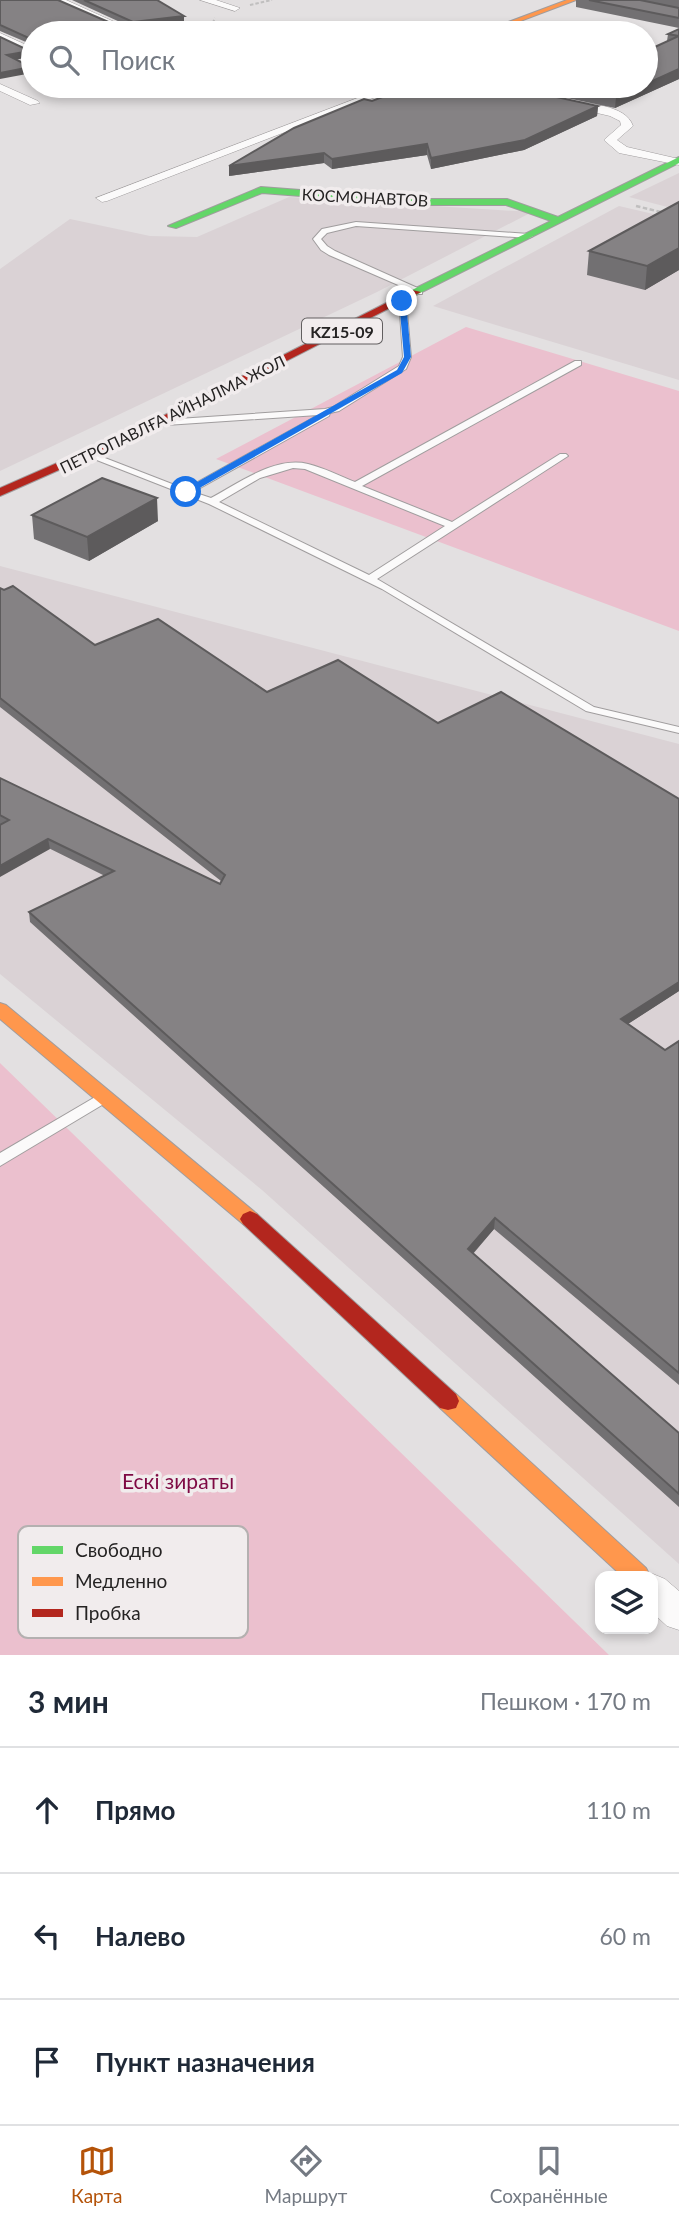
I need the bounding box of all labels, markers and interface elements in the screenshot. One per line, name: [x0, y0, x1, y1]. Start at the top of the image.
search box: [21, 21, 658, 98]
icon: search: [45, 41, 83, 79]
text: Поиск: [101, 44, 175, 76]
street label: КОСМОНАВТОВ: [301, 184, 429, 210]
route end: [386, 285, 417, 316]
road number: KZ15-09: [302, 318, 382, 344]
street label: ПЕТРОПАВЛҒА АЙНАЛМА ЖОЛ: [56, 351, 288, 477]
route start: [170, 476, 201, 507]
park label: Ескі зираты: [122, 1468, 234, 1493]
legend: [18, 1526, 248, 1638]
text: Свободно: [75, 1538, 163, 1561]
text: Медленно: [75, 1569, 167, 1592]
map controls: [595, 1571, 658, 1634]
button: layers: [595, 1571, 658, 1634]
text: Пробка: [75, 1601, 141, 1624]
text: 3 мин: [28, 1683, 109, 1719]
text: Пешком · 170 m: [480, 1687, 651, 1715]
icon: ahead: [28, 1791, 66, 1829]
text: Прямо: [95, 1794, 176, 1826]
text: 110 m: [586, 1796, 651, 1824]
icon: left: [28, 1917, 66, 1955]
text: Налево: [95, 1920, 185, 1952]
text: 60 m: [600, 1922, 651, 1950]
icon: arrive: [28, 2043, 66, 2081]
text: Пункт назначения: [95, 2046, 315, 2078]
tab: Карта: [71, 2142, 122, 2207]
tab: Маршрут: [265, 2142, 347, 2207]
tab: Сохранённые: [490, 2142, 608, 2207]

